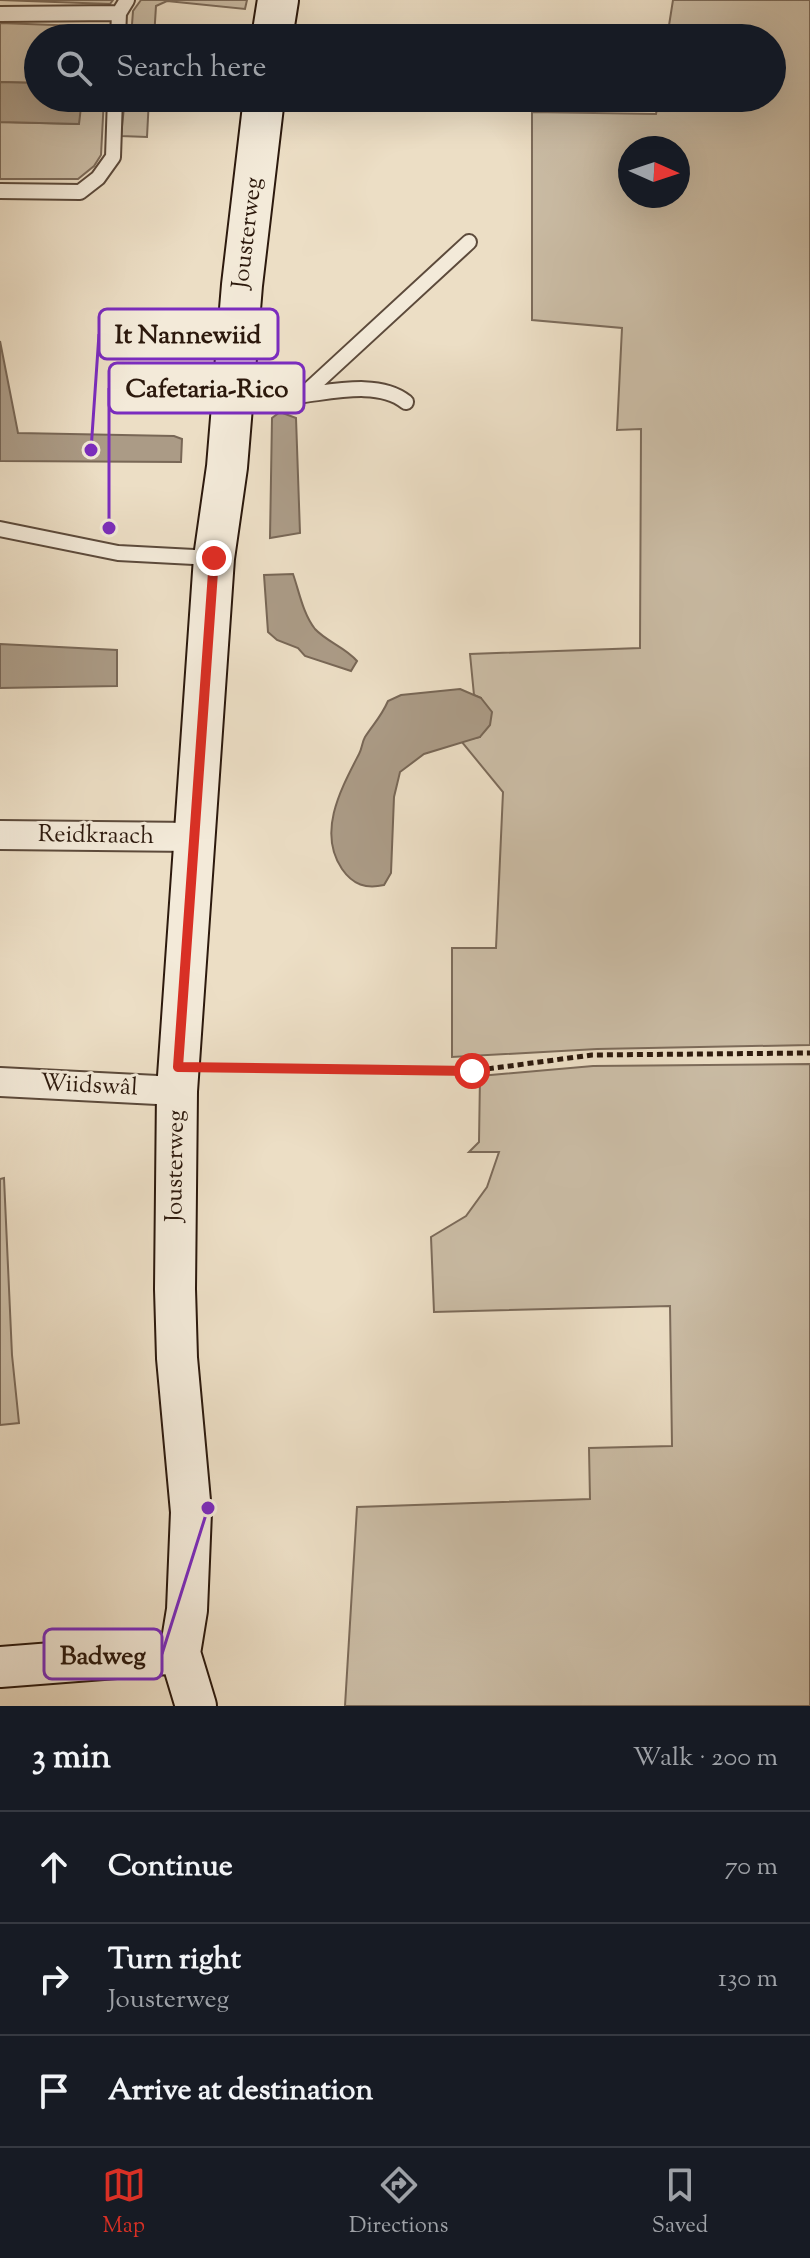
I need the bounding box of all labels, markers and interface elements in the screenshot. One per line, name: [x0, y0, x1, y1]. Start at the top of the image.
search box: [24, 24, 786, 112]
icon: search: [52, 46, 96, 90]
text: Search here: [116, 47, 266, 90]
north arrow: [618, 136, 690, 208]
street label: Jousterweg: [224, 175, 272, 293]
callout: It Nannewiid: [99, 309, 278, 359]
text: It Nannewiid: [115, 318, 262, 355]
callout: Cafetaria-Rico: [109, 363, 304, 413]
text: Cafetaria-Rico: [125, 372, 289, 409]
route end: [196, 540, 232, 576]
street label: Reidkraach: [37, 818, 155, 854]
route start: [454, 1053, 490, 1089]
street label: Wiidswâl: [39, 1066, 139, 1106]
street label: Jousterweg: [158, 1109, 194, 1224]
callout: Badweg: [44, 1629, 162, 1679]
text: Badweg: [60, 1639, 146, 1676]
text: 3 min: [32, 1734, 111, 1783]
text: Walk · 200 m: [633, 1740, 778, 1777]
icon: ahead: [32, 1845, 76, 1889]
text: Continue: [108, 1846, 233, 1889]
text: 70 m: [725, 1849, 778, 1886]
text: Turn right: [108, 1939, 241, 1982]
icon: right: [32, 1957, 76, 2001]
text: 130 m: [718, 1961, 778, 1998]
text: Jousterweg: [108, 1982, 229, 2019]
icon: arrive: [32, 2069, 76, 2113]
text: Arrive at destination: [108, 2070, 373, 2113]
tab: Map: [102, 2163, 146, 2243]
tab: Directions: [349, 2163, 448, 2243]
tab: Saved: [652, 2163, 708, 2243]

